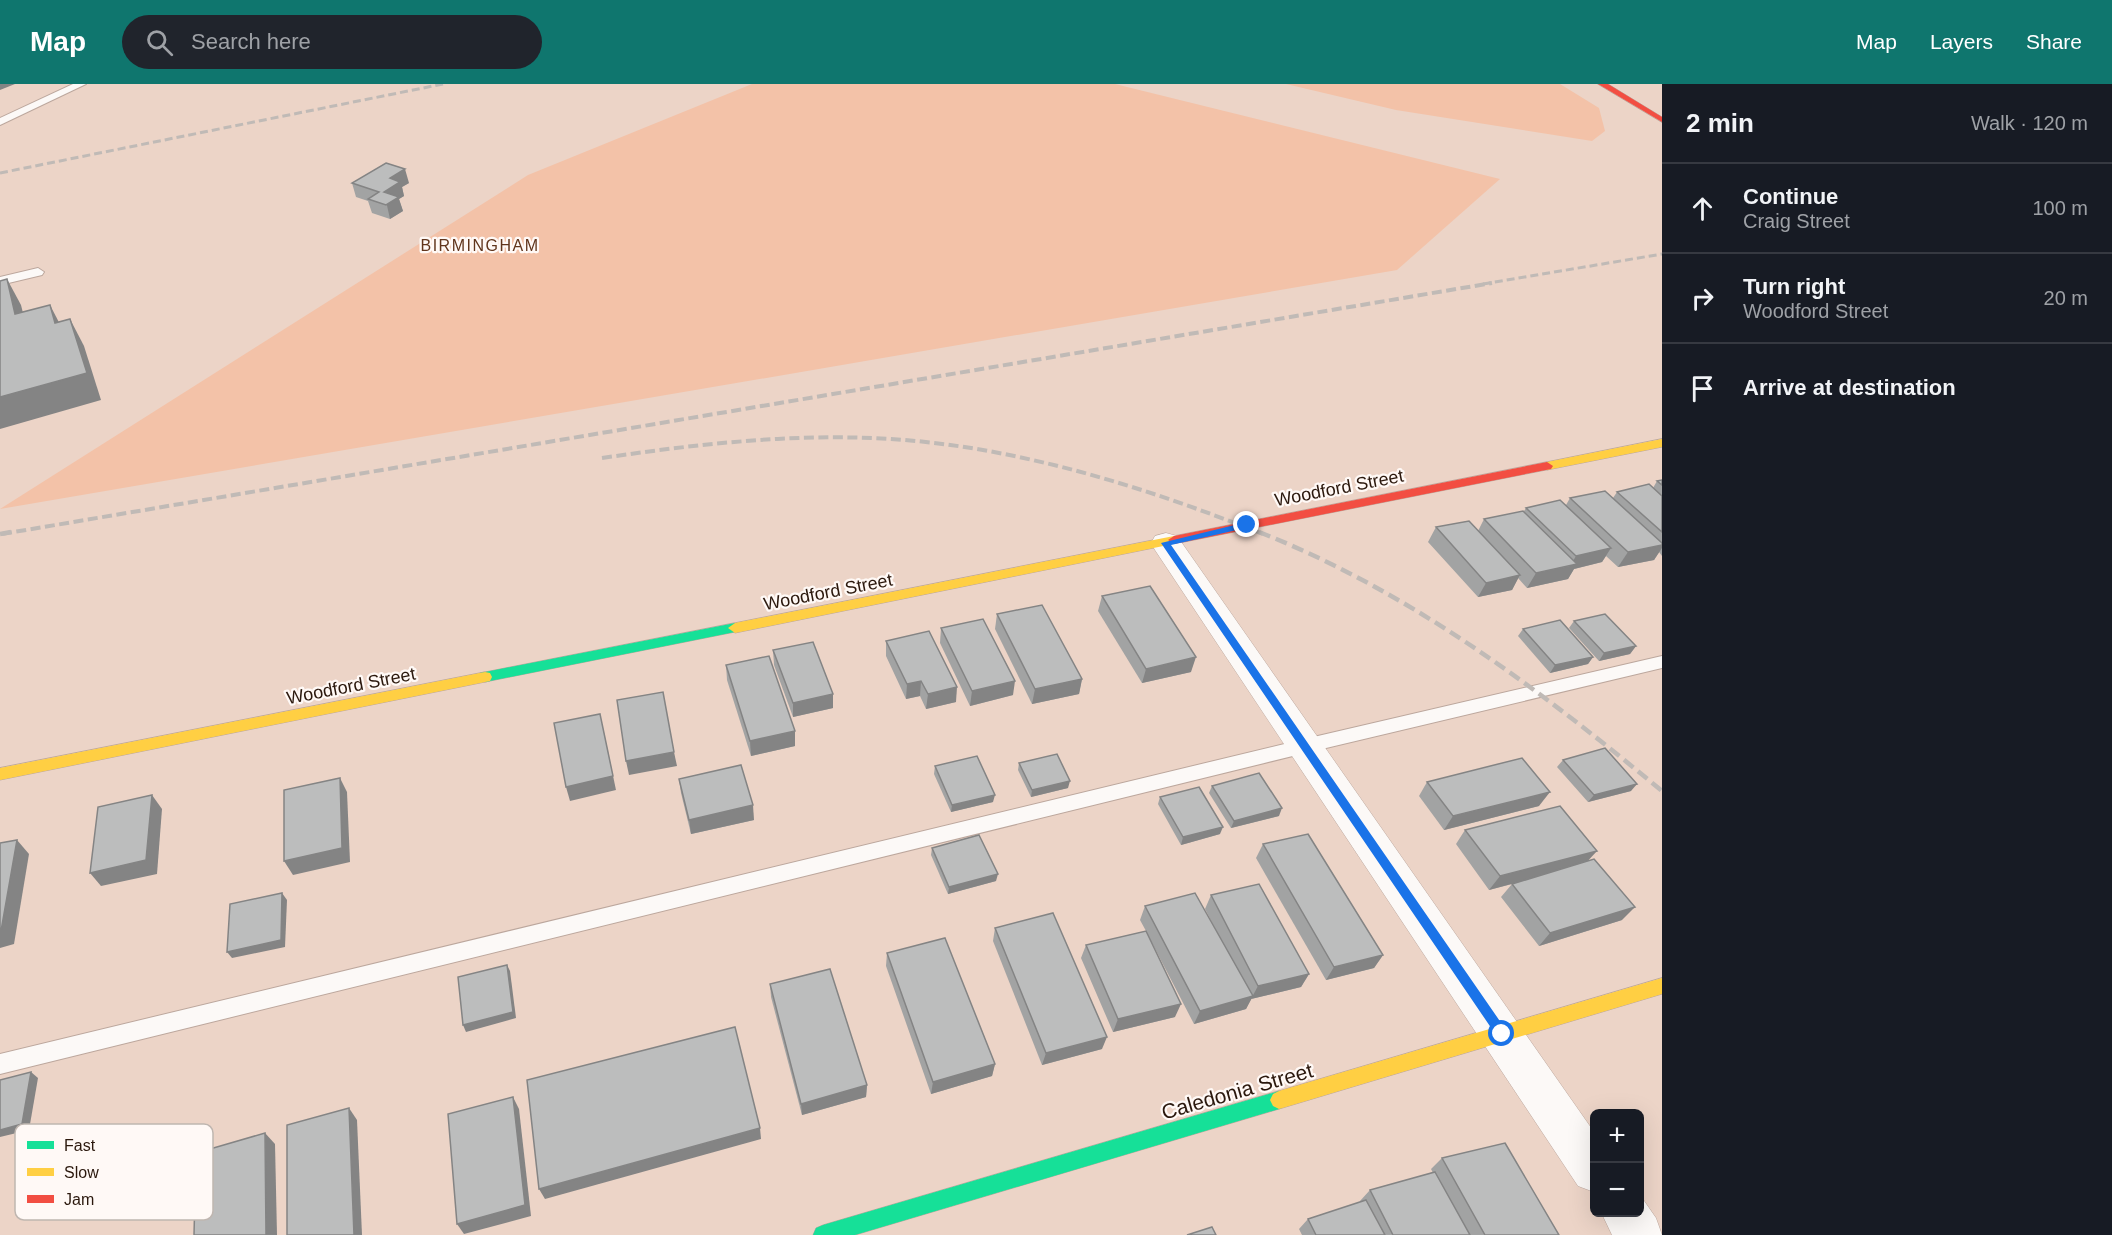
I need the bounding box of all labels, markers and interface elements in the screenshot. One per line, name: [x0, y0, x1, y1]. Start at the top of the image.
search box: [122, 15, 542, 69]
text: Map: [30, 26, 86, 57]
icon: search: [143, 26, 176, 59]
text: Search here: [191, 29, 311, 54]
text: Map: [1856, 30, 1897, 53]
text: Layers: [1930, 30, 1993, 53]
text: Share: [2026, 30, 2082, 53]
text: 2 min: [1686, 108, 1754, 138]
text: Walk · 120 m: [1971, 112, 2088, 134]
text: Continue: [1743, 184, 1838, 209]
icon: ahead: [1686, 192, 1719, 225]
text: 100 m: [2032, 197, 2088, 219]
text: Craig Street: [1743, 210, 1850, 232]
district label: BIRMINGHAM: [421, 237, 540, 254]
text: Turn right: [1743, 274, 1845, 299]
icon: right: [1686, 282, 1719, 315]
text: 20 m: [2044, 287, 2088, 309]
text: Woodford Street: [1743, 300, 1888, 322]
icon: arrive: [1686, 372, 1719, 405]
text: Arrive at destination: [1743, 375, 1956, 400]
street label: Woodford Street: [1273, 466, 1405, 510]
route end: [1233, 511, 1259, 537]
street label: Woodford Street: [762, 570, 894, 614]
street label: Woodford Street: [285, 664, 417, 708]
route start: [1488, 1020, 1514, 1046]
street label: Caledonia Street: [1159, 1058, 1316, 1124]
map controls: [1590, 1109, 1644, 1217]
button: +: [1590, 1109, 1644, 1163]
legend: [15, 1124, 213, 1220]
text: Fast: [64, 1137, 96, 1154]
button: −: [1590, 1163, 1644, 1217]
text: Slow: [64, 1164, 99, 1181]
text: Jam: [64, 1191, 94, 1208]

